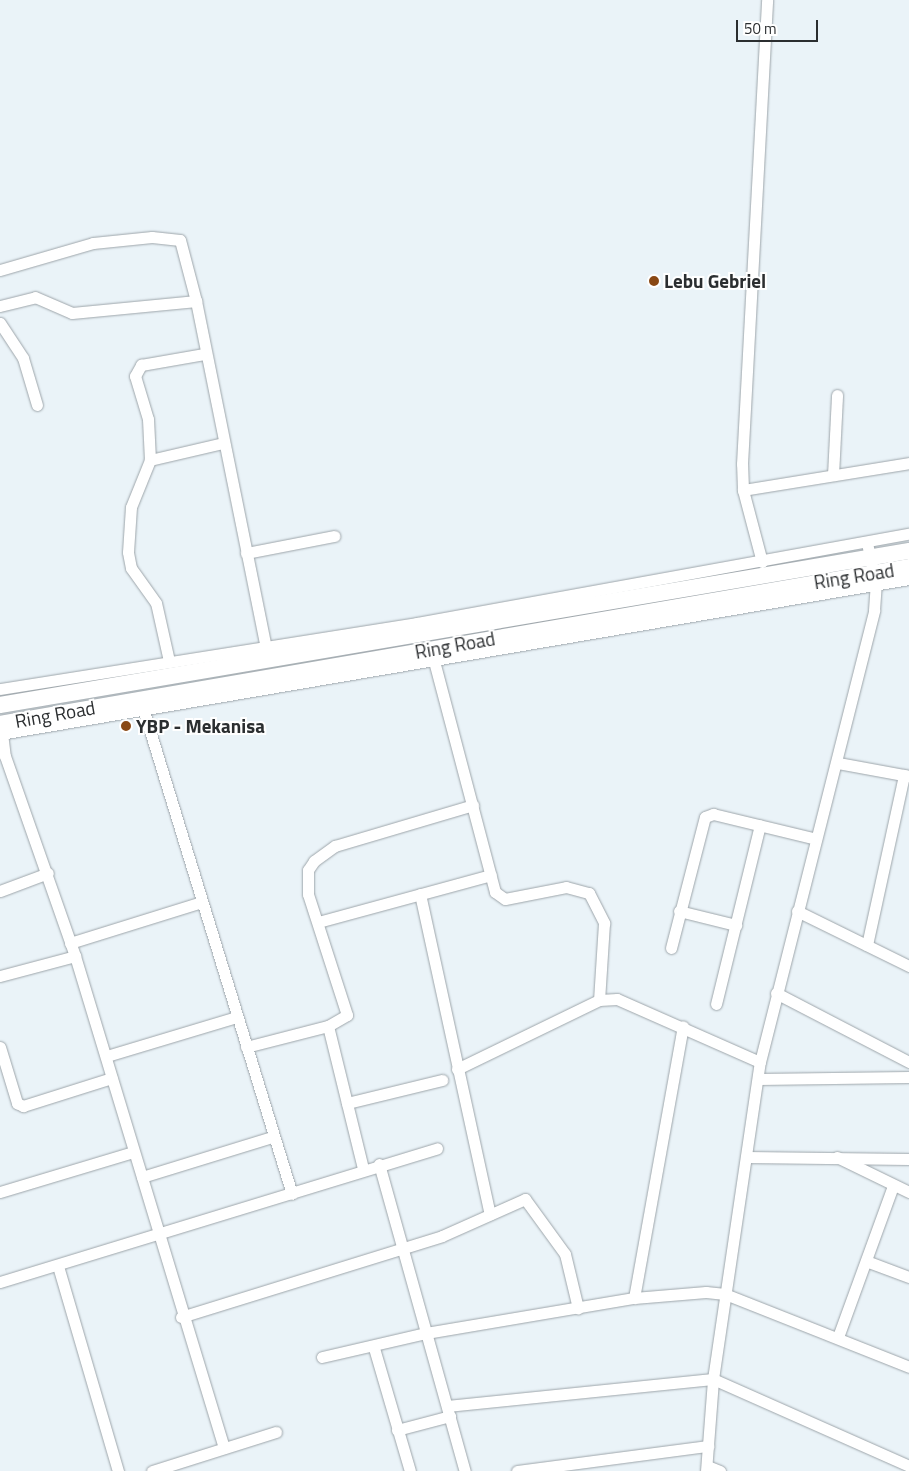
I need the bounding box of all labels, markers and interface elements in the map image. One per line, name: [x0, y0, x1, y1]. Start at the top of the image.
scale bar: [739, 10, 822, 42]
text: 50 m: [744, 17, 777, 40]
place label: Lebu Gebriel: [664, 270, 766, 292]
marker: Lebu Gebriel: [648, 275, 660, 287]
street label: Ring Road: [812, 558, 896, 594]
street label: Ring Road: [413, 627, 497, 663]
street label: Ring Road: [13, 696, 97, 732]
place label: YBP - Mekanisa: [136, 715, 265, 737]
marker: YBP - Mekanisa: [120, 720, 132, 732]

